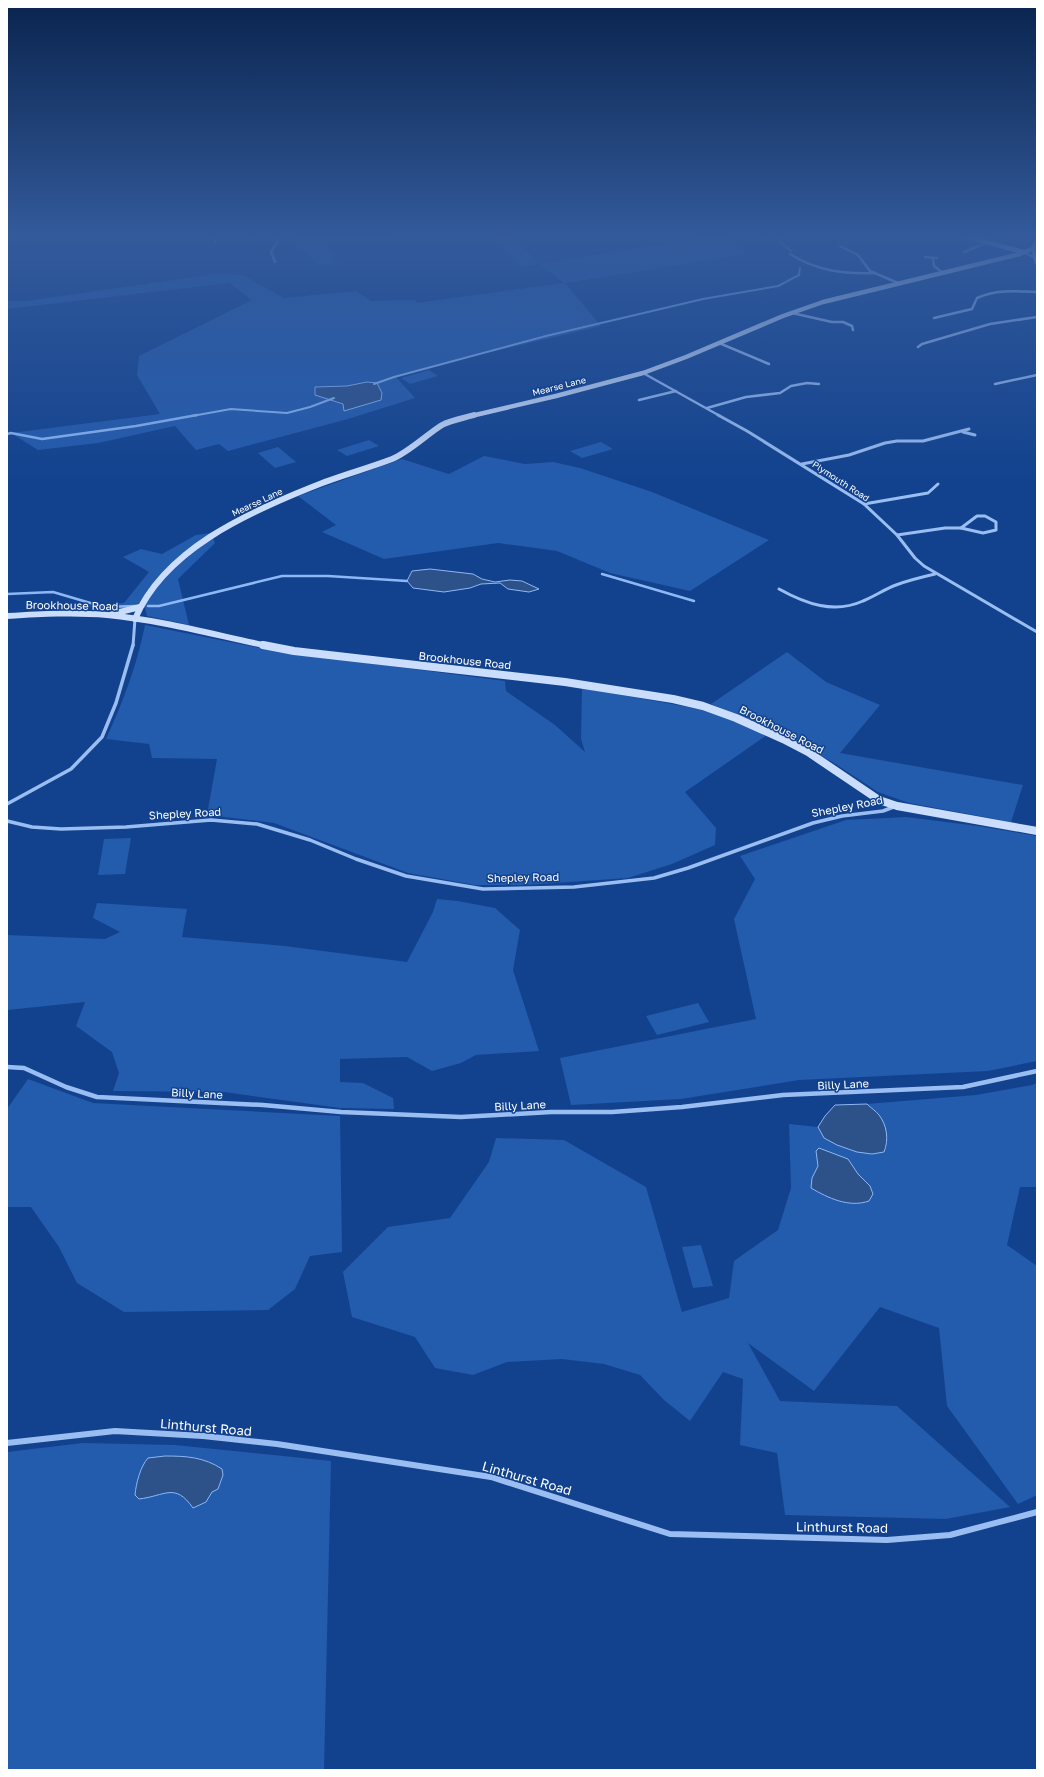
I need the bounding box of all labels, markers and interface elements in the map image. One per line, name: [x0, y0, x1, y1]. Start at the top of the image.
street label: Mearse Lane: [531, 374, 587, 398]
street label: Plymouth Road: [810, 458, 872, 504]
street label: Mearse Lane: [230, 485, 284, 519]
street label: Brookhouse Road: [25, 598, 119, 612]
street label: Brookhouse Road: [418, 649, 512, 671]
street label: Brookhouse Road: [738, 702, 826, 756]
street label: Shepley Road: [810, 793, 884, 819]
street label: Shepley Road: [149, 805, 221, 821]
street label: Shepley Road: [487, 870, 559, 884]
street label: Billy Lane: [817, 1076, 869, 1092]
street label: Billy Lane: [171, 1085, 223, 1101]
street label: Billy Lane: [494, 1097, 546, 1113]
street label: Linthurst Road: [159, 1415, 253, 1439]
street label: Linthurst Road: [481, 1458, 573, 1498]
street label: Linthurst Road: [796, 1518, 888, 1536]

